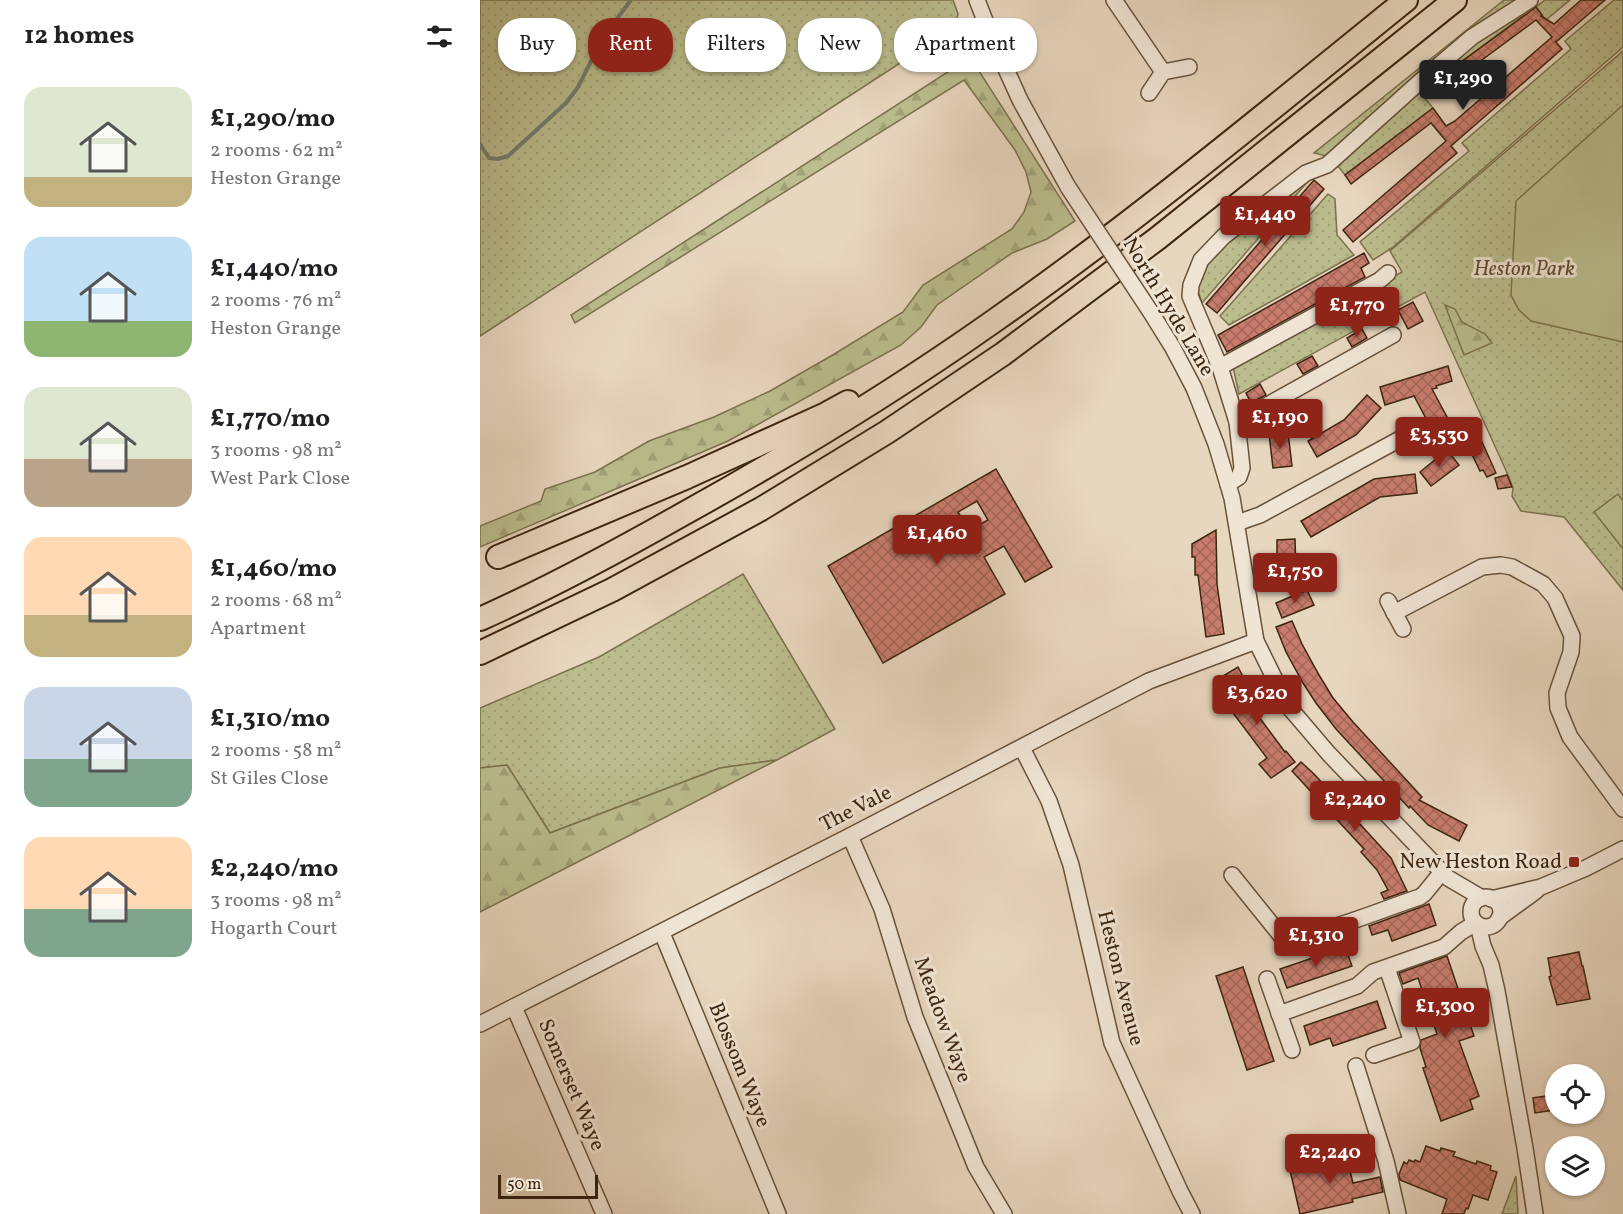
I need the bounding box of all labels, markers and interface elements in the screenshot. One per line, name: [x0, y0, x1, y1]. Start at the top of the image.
text: 12 homes: [24, 18, 135, 54]
chip: Buy: [498, 18, 576, 72]
chip: Rent: [588, 18, 673, 72]
chip: Filters: [685, 18, 786, 72]
chip: New: [798, 18, 882, 72]
chip: Apartment: [894, 18, 1037, 72]
icon: filters: [423, 20, 456, 53]
pin: £1,290: [1414, 60, 1512, 111]
text: £1,290: [1433, 65, 1493, 93]
text: £1,290/mo: [210, 101, 335, 137]
icon: home: [72, 111, 144, 183]
text: 2 rooms · 62 m²: [210, 137, 343, 165]
text: Heston Grange: [210, 165, 341, 193]
pin: £1,440: [1216, 196, 1314, 247]
text: £1,440: [1234, 201, 1296, 229]
street label: North Hyde Lane: [1115, 232, 1221, 382]
text: £1,440/mo: [210, 251, 338, 287]
park label: Heston Park: [1473, 255, 1575, 284]
icon: home: [72, 261, 144, 333]
text: 2 rooms · 76 m²: [210, 287, 342, 315]
pin: £1,770: [1308, 287, 1406, 338]
text: £1,770: [1329, 292, 1385, 320]
text: Heston Grange: [210, 315, 341, 343]
pin: £1,190: [1231, 399, 1329, 450]
text: £1,770/mo: [210, 401, 330, 437]
text: £1,190: [1252, 404, 1308, 432]
icon: home: [72, 411, 144, 483]
pin: £3,530: [1390, 417, 1488, 468]
text: £3,530: [1409, 422, 1469, 450]
text: 3 rooms · 98 m²: [210, 437, 342, 465]
text: West Park Close: [210, 465, 350, 493]
pin: £1,460: [888, 515, 986, 566]
text: £1,460: [907, 520, 967, 548]
text: £1,460/mo: [210, 551, 337, 587]
pin: £1,750: [1246, 553, 1344, 604]
text: £1,750: [1267, 558, 1323, 586]
icon: home: [72, 561, 144, 633]
text: 2 rooms · 68 m²: [210, 587, 342, 615]
text: Apartment: [210, 615, 306, 643]
pin: £3,620: [1208, 675, 1306, 726]
text: £3,620: [1226, 680, 1288, 708]
text: £1,310/mo: [210, 701, 330, 737]
icon: home: [72, 711, 144, 783]
text: 2 rooms · 58 m²: [210, 737, 341, 765]
text: St Giles Close: [210, 765, 328, 793]
street label: The Vale: [815, 779, 897, 839]
pin: £2,240: [1306, 781, 1404, 832]
text: £2,240: [1324, 786, 1386, 814]
place label: New Heston Road: [1400, 848, 1562, 877]
text: £2,240/mo: [210, 851, 338, 887]
marker: New Heston Road: [1567, 855, 1581, 869]
icon: home: [72, 861, 144, 933]
text: 3 rooms · 98 m²: [210, 887, 342, 915]
street label: Heston Avenue: [1089, 907, 1151, 1049]
text: Hogarth Court: [210, 915, 338, 943]
pin: £1,310: [1267, 917, 1365, 968]
text: £1,310: [1288, 922, 1344, 950]
street label: Meadow Waye: [906, 953, 978, 1087]
pin: £1,300: [1396, 988, 1494, 1039]
text: £1,300: [1415, 993, 1475, 1021]
street label: Blossom Waye: [701, 998, 777, 1132]
street label: Somerset Waye: [530, 1015, 612, 1155]
map controls: [1545, 1064, 1605, 1196]
button: locate: [1545, 1064, 1605, 1124]
pin: £2,240: [1281, 1134, 1379, 1185]
button: layers: [1545, 1136, 1605, 1196]
text: £2,240: [1299, 1139, 1361, 1167]
scale bar: [498, 1172, 598, 1200]
text: 50 m: [507, 1174, 541, 1196]

